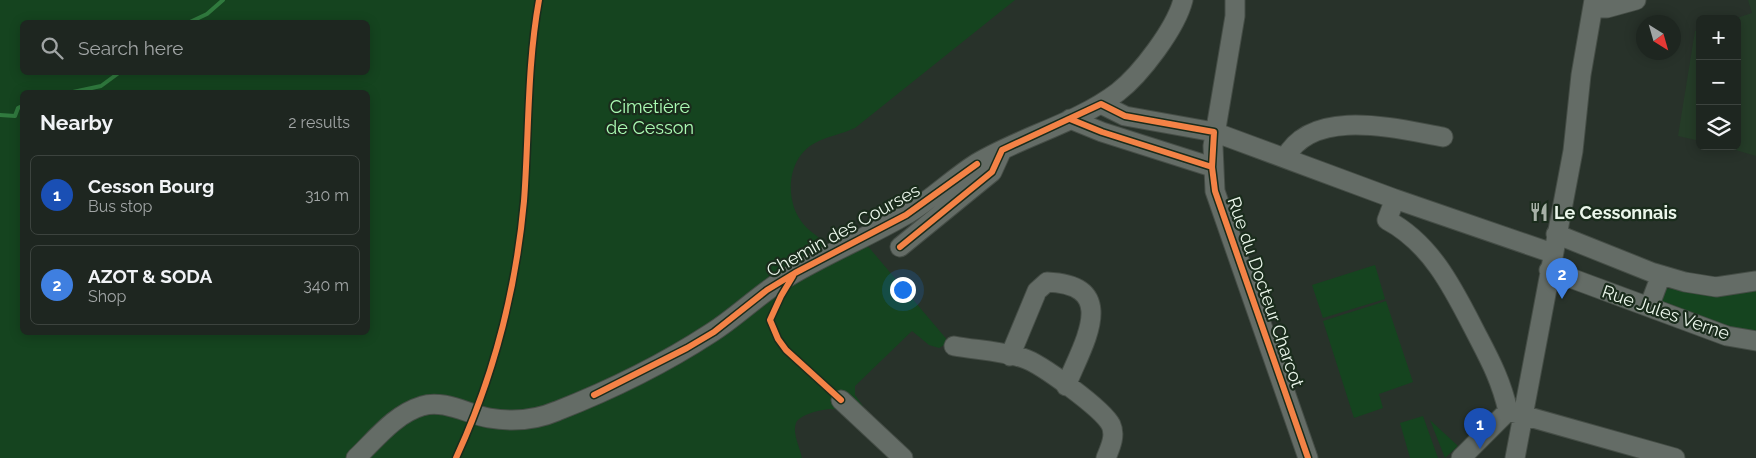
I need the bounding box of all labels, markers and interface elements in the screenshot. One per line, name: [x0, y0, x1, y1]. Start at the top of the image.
north arrow: [1636, 15, 1681, 60]
map controls: [1696, 15, 1741, 150]
button: +: [1696, 15, 1741, 60]
search box: [20, 20, 370, 75]
icon: search: [38, 34, 66, 62]
text: Search here: [78, 37, 184, 59]
button: −: [1696, 60, 1741, 105]
park label: Cimetière de Cesson: [606, 96, 694, 138]
button: layers: [1696, 105, 1741, 150]
text: Nearby: [40, 110, 113, 135]
text: 2 results: [288, 113, 350, 132]
text: Cesson Bourg: [88, 175, 214, 197]
street label: Chemin des Courses: [763, 179, 924, 281]
text: 1: [53, 186, 61, 205]
text: 310 m: [305, 186, 349, 205]
street label: Rue du Docteur Charcot: [1223, 194, 1309, 390]
text: Bus stop: [88, 197, 152, 216]
restaurant icon: Le Cessonnais: [1528, 201, 1550, 223]
place label: Le Cessonnais: [1554, 202, 1677, 223]
pin: 2: [1546, 258, 1578, 299]
text: AZOT & SODA: [88, 265, 212, 287]
text: 2: [52, 276, 62, 295]
text: 340 m: [303, 276, 349, 295]
your location: [890, 277, 916, 303]
street label: Rue Jules Verne: [1600, 280, 1733, 344]
text: Shop: [88, 287, 126, 306]
pin: 1: [1464, 408, 1496, 449]

